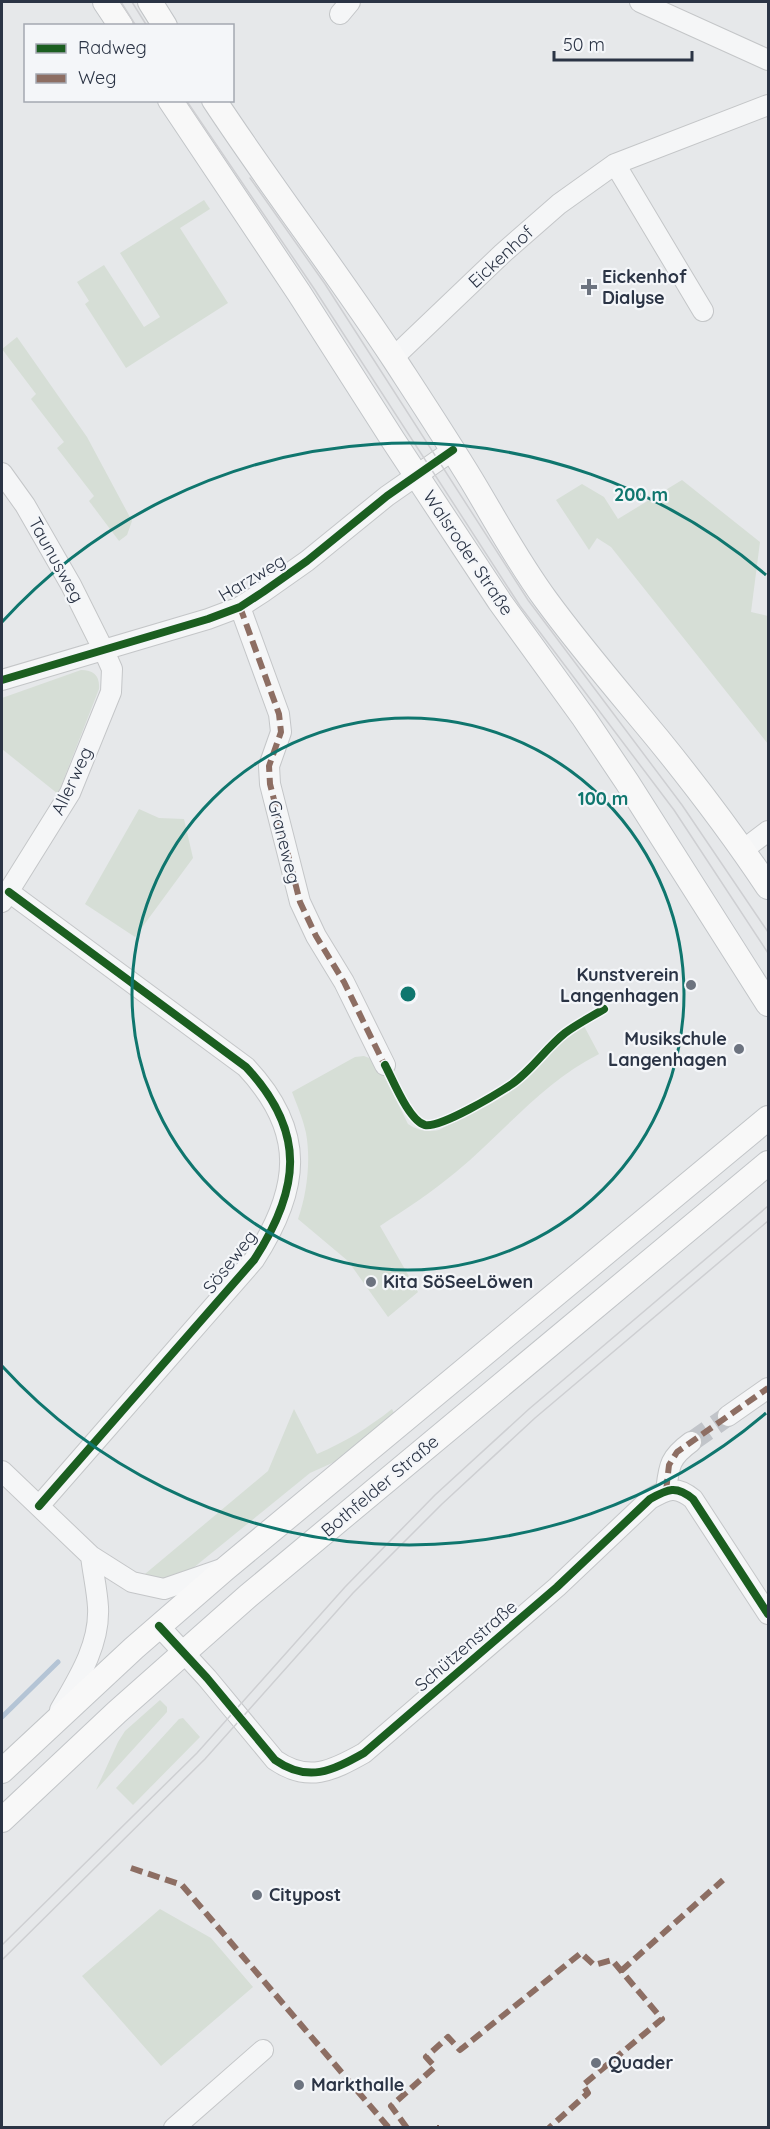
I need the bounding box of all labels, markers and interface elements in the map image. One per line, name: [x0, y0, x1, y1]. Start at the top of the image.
legend: [24, 24, 234, 102]
scale bar: [554, 24, 692, 62]
text: 50 m: [563, 33, 605, 56]
text: Radweg: [78, 36, 147, 59]
text: Weg: [78, 66, 116, 89]
street label: Eickenhof: [463, 220, 538, 293]
place label: Eickenhof Dialyse: [602, 265, 687, 309]
marker: Eickenhof Dialyse: [580, 278, 598, 296]
text: 200 m: [614, 483, 668, 506]
street label: Walsroder Straße: [418, 486, 519, 620]
street label: Taunusweg: [24, 513, 89, 606]
street label: Harzweg: [214, 549, 290, 607]
street label: Allerweg: [46, 743, 97, 819]
text: 100 m: [578, 787, 628, 810]
street label: Graneweg: [263, 798, 306, 886]
place label: Kunstverein Langenhagen: [560, 963, 679, 1007]
marker: Kunstverein Langenhagen: [684, 978, 698, 992]
centre of rings: [398, 984, 418, 1004]
place label: Musikschule Langenhagen: [608, 1027, 727, 1071]
marker: Musikschule Langenhagen: [732, 1042, 746, 1056]
street label: Söseweg: [198, 1225, 262, 1298]
place label: Kita SöSeeLöwen: [383, 1270, 533, 1293]
marker: Kita SöSeeLöwen: [364, 1275, 378, 1289]
street label: Bothfelder Straße: [316, 1430, 443, 1542]
street label: Schützenstraße: [410, 1595, 522, 1696]
place label: Citypost: [269, 1883, 341, 1906]
marker: Citypost: [250, 1888, 264, 1902]
place label: Quader: [608, 2051, 673, 2074]
marker: Quader: [589, 2056, 603, 2070]
place label: Markthalle: [311, 2073, 404, 2096]
marker: Markthalle: [292, 2078, 306, 2092]

